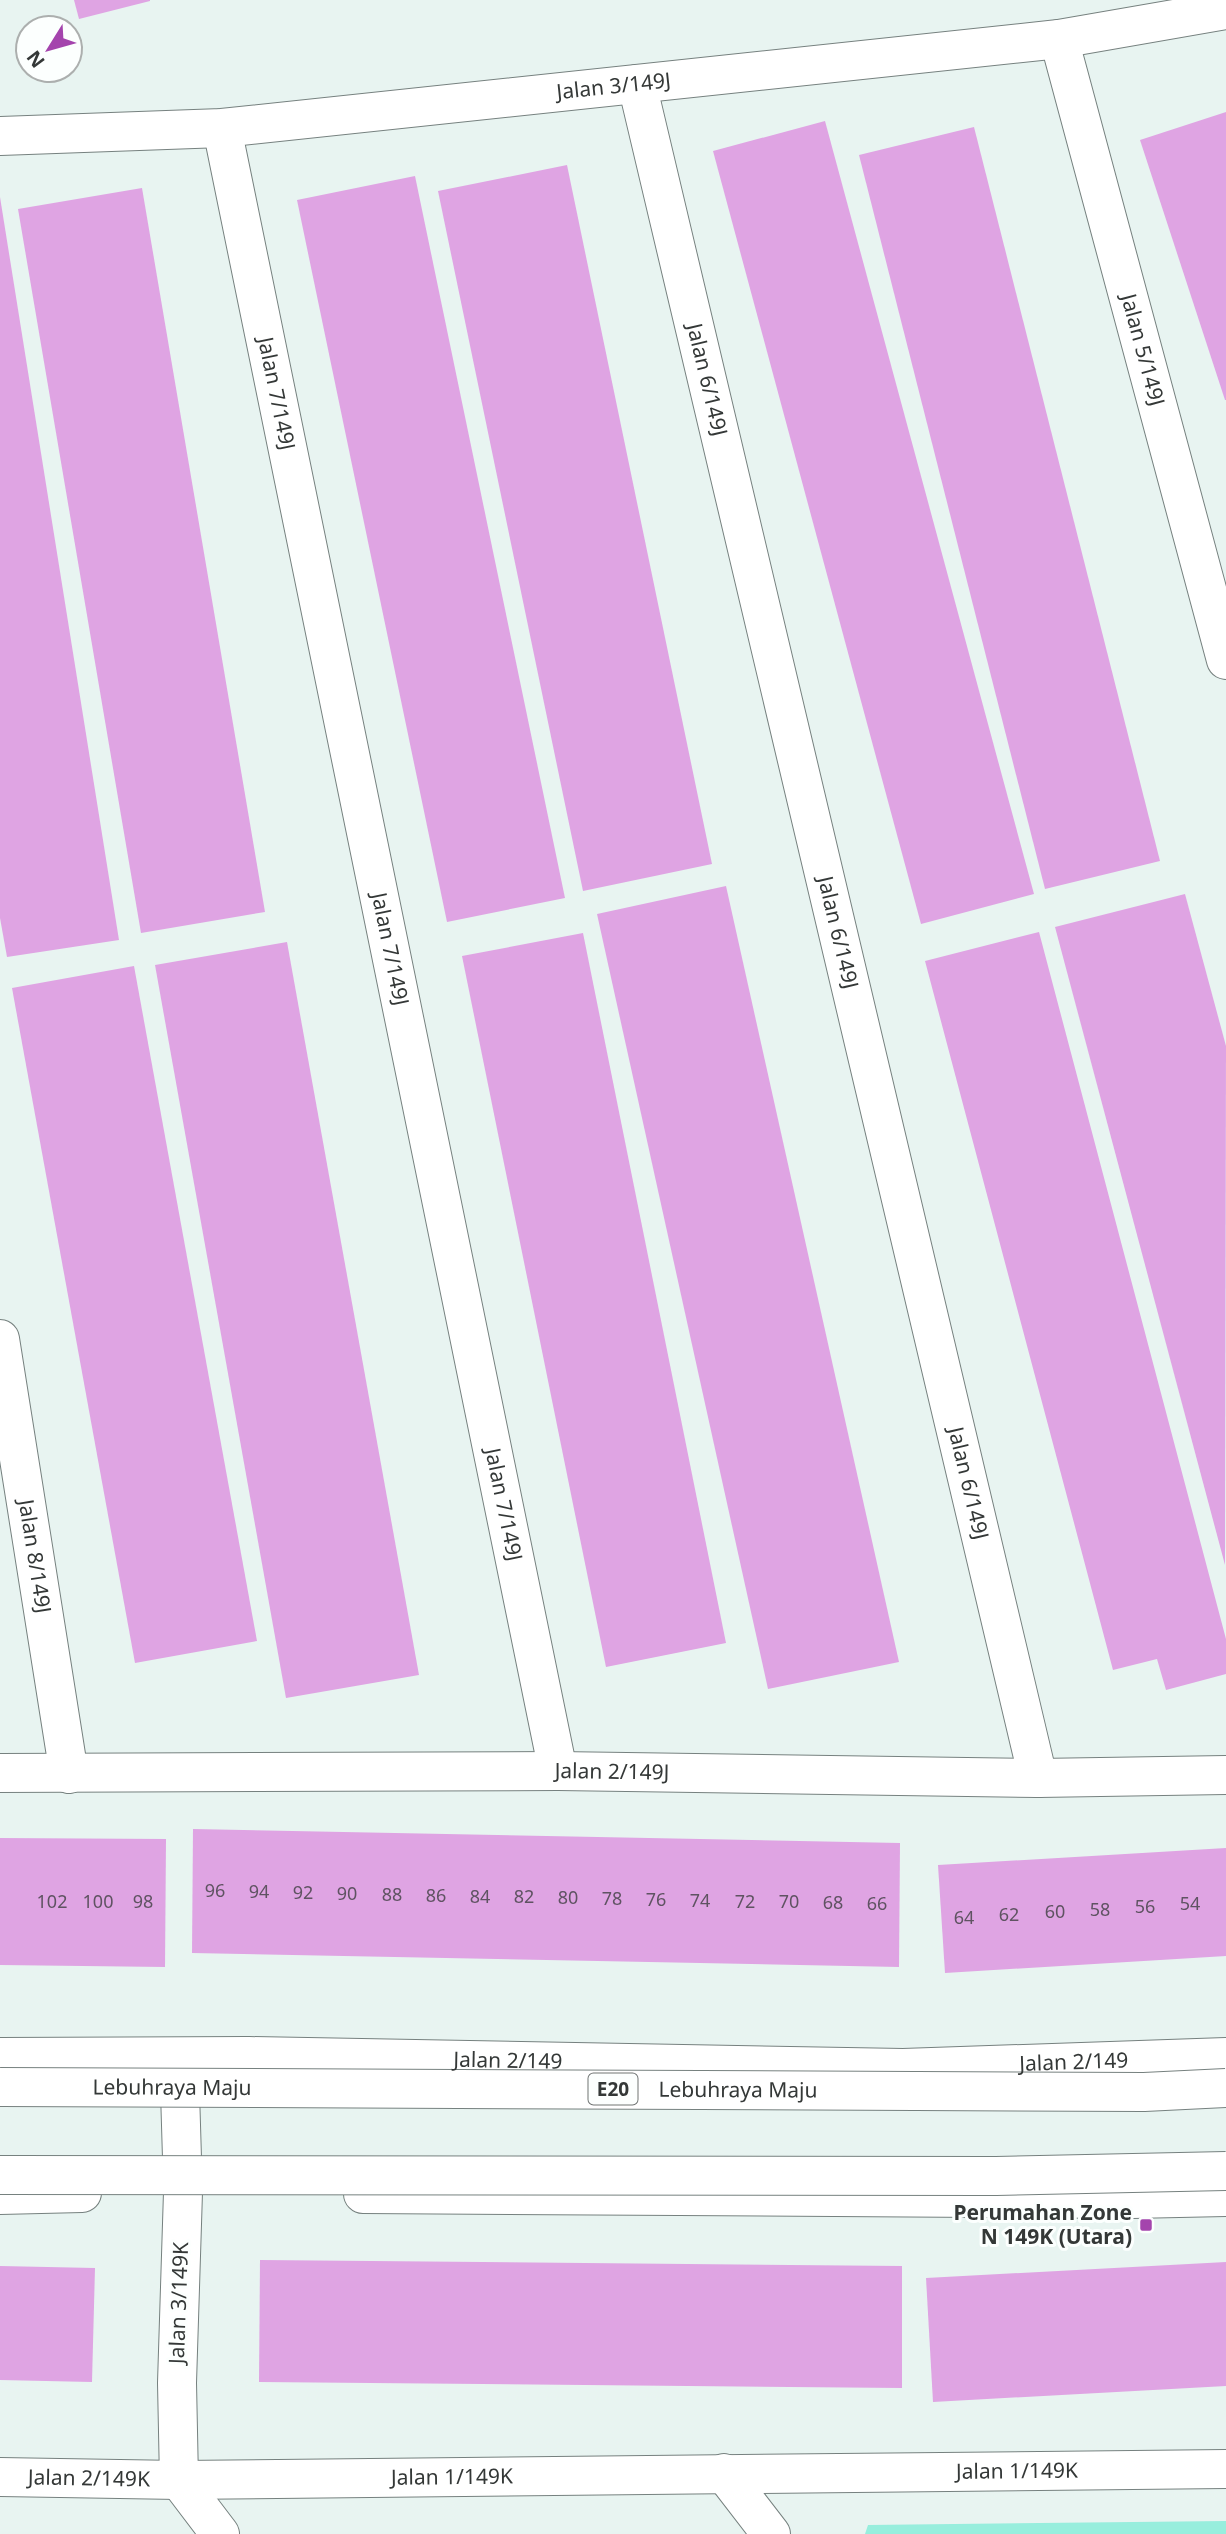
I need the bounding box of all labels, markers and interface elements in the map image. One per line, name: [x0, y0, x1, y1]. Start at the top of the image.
north arrow: [14, 14, 84, 84]
text: N: [20, 45, 50, 73]
street label: Jalan 3/149J: [553, 65, 672, 106]
street label: Jalan 5/149J: [1115, 289, 1172, 409]
street label: Jalan 6/149J: [681, 319, 735, 439]
street label: Jalan 7/149J: [252, 332, 302, 452]
street label: Jalan 6/149J: [812, 871, 866, 991]
street label: Jalan 7/149J: [365, 888, 416, 1008]
street label: Jalan 6/149J: [942, 1422, 996, 1542]
street label: Jalan 7/149J: [479, 1443, 530, 1563]
street label: Jalan 8/149J: [12, 1495, 58, 1615]
street label: Jalan 2/149J: [553, 1756, 670, 1786]
house number: 96: [205, 1878, 225, 1902]
house number: 94: [249, 1879, 269, 1903]
house number: 92: [293, 1880, 313, 1904]
house number: 90: [337, 1881, 357, 1905]
house number: 88: [382, 1882, 402, 1906]
house number: 86: [426, 1883, 446, 1907]
house number: 84: [470, 1884, 490, 1908]
house number: 82: [514, 1884, 534, 1908]
house number: 80: [558, 1885, 578, 1909]
house number: 78: [602, 1886, 622, 1910]
house number: 76: [646, 1887, 666, 1911]
house number: 74: [690, 1888, 710, 1912]
house number: 102: [37, 1889, 67, 1913]
house number: 100: [83, 1889, 113, 1913]
house number: 98: [133, 1889, 153, 1913]
house number: 72: [735, 1889, 755, 1913]
house number: 70: [779, 1889, 799, 1913]
house number: 68: [823, 1890, 843, 1914]
house number: 66: [867, 1891, 887, 1915]
house number: 54: [1180, 1891, 1200, 1915]
house number: 56: [1135, 1894, 1155, 1918]
house number: 58: [1090, 1897, 1110, 1921]
house number: 60: [1045, 1899, 1065, 1923]
house number: 62: [999, 1902, 1019, 1926]
house number: 64: [954, 1905, 974, 1929]
street label: Jalan 2/149: [451, 2045, 563, 2075]
street label: Jalan 2/149: [1017, 2045, 1129, 2077]
street label: Lebuhraya Maju: [92, 2072, 252, 2101]
road number: E20: [588, 2074, 638, 2104]
street label: Lebuhraya Maju: [658, 2075, 818, 2104]
place label: Perumahan Zone N 149K (Utara): [954, 2198, 1132, 2250]
marker: Perumahan Zone N 149K (Utara): [1138, 2217, 1154, 2233]
street label: Jalan 3/149K: [162, 2242, 194, 2366]
street label: Jalan 1/149K: [954, 2456, 1078, 2485]
street label: Jalan 1/149K: [389, 2461, 513, 2491]
street label: Jalan 2/149K: [26, 2462, 150, 2493]

